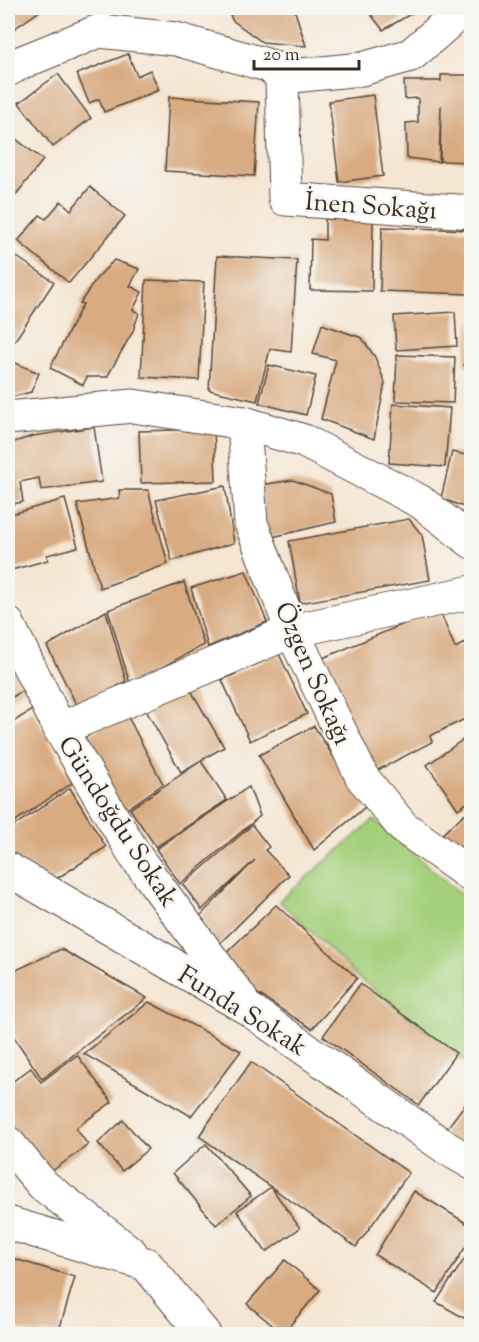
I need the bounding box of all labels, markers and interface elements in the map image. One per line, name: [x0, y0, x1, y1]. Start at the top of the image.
scale bar: [254, 33, 359, 71]
text: 20 m: [263, 43, 300, 69]
street label: İnen Sokağı: [304, 184, 438, 231]
street label: Özgen Sokağı: [264, 597, 360, 751]
street label: Gündoğdu Sokak: [48, 729, 186, 915]
street label: Funda Sokak: [170, 958, 313, 1067]

